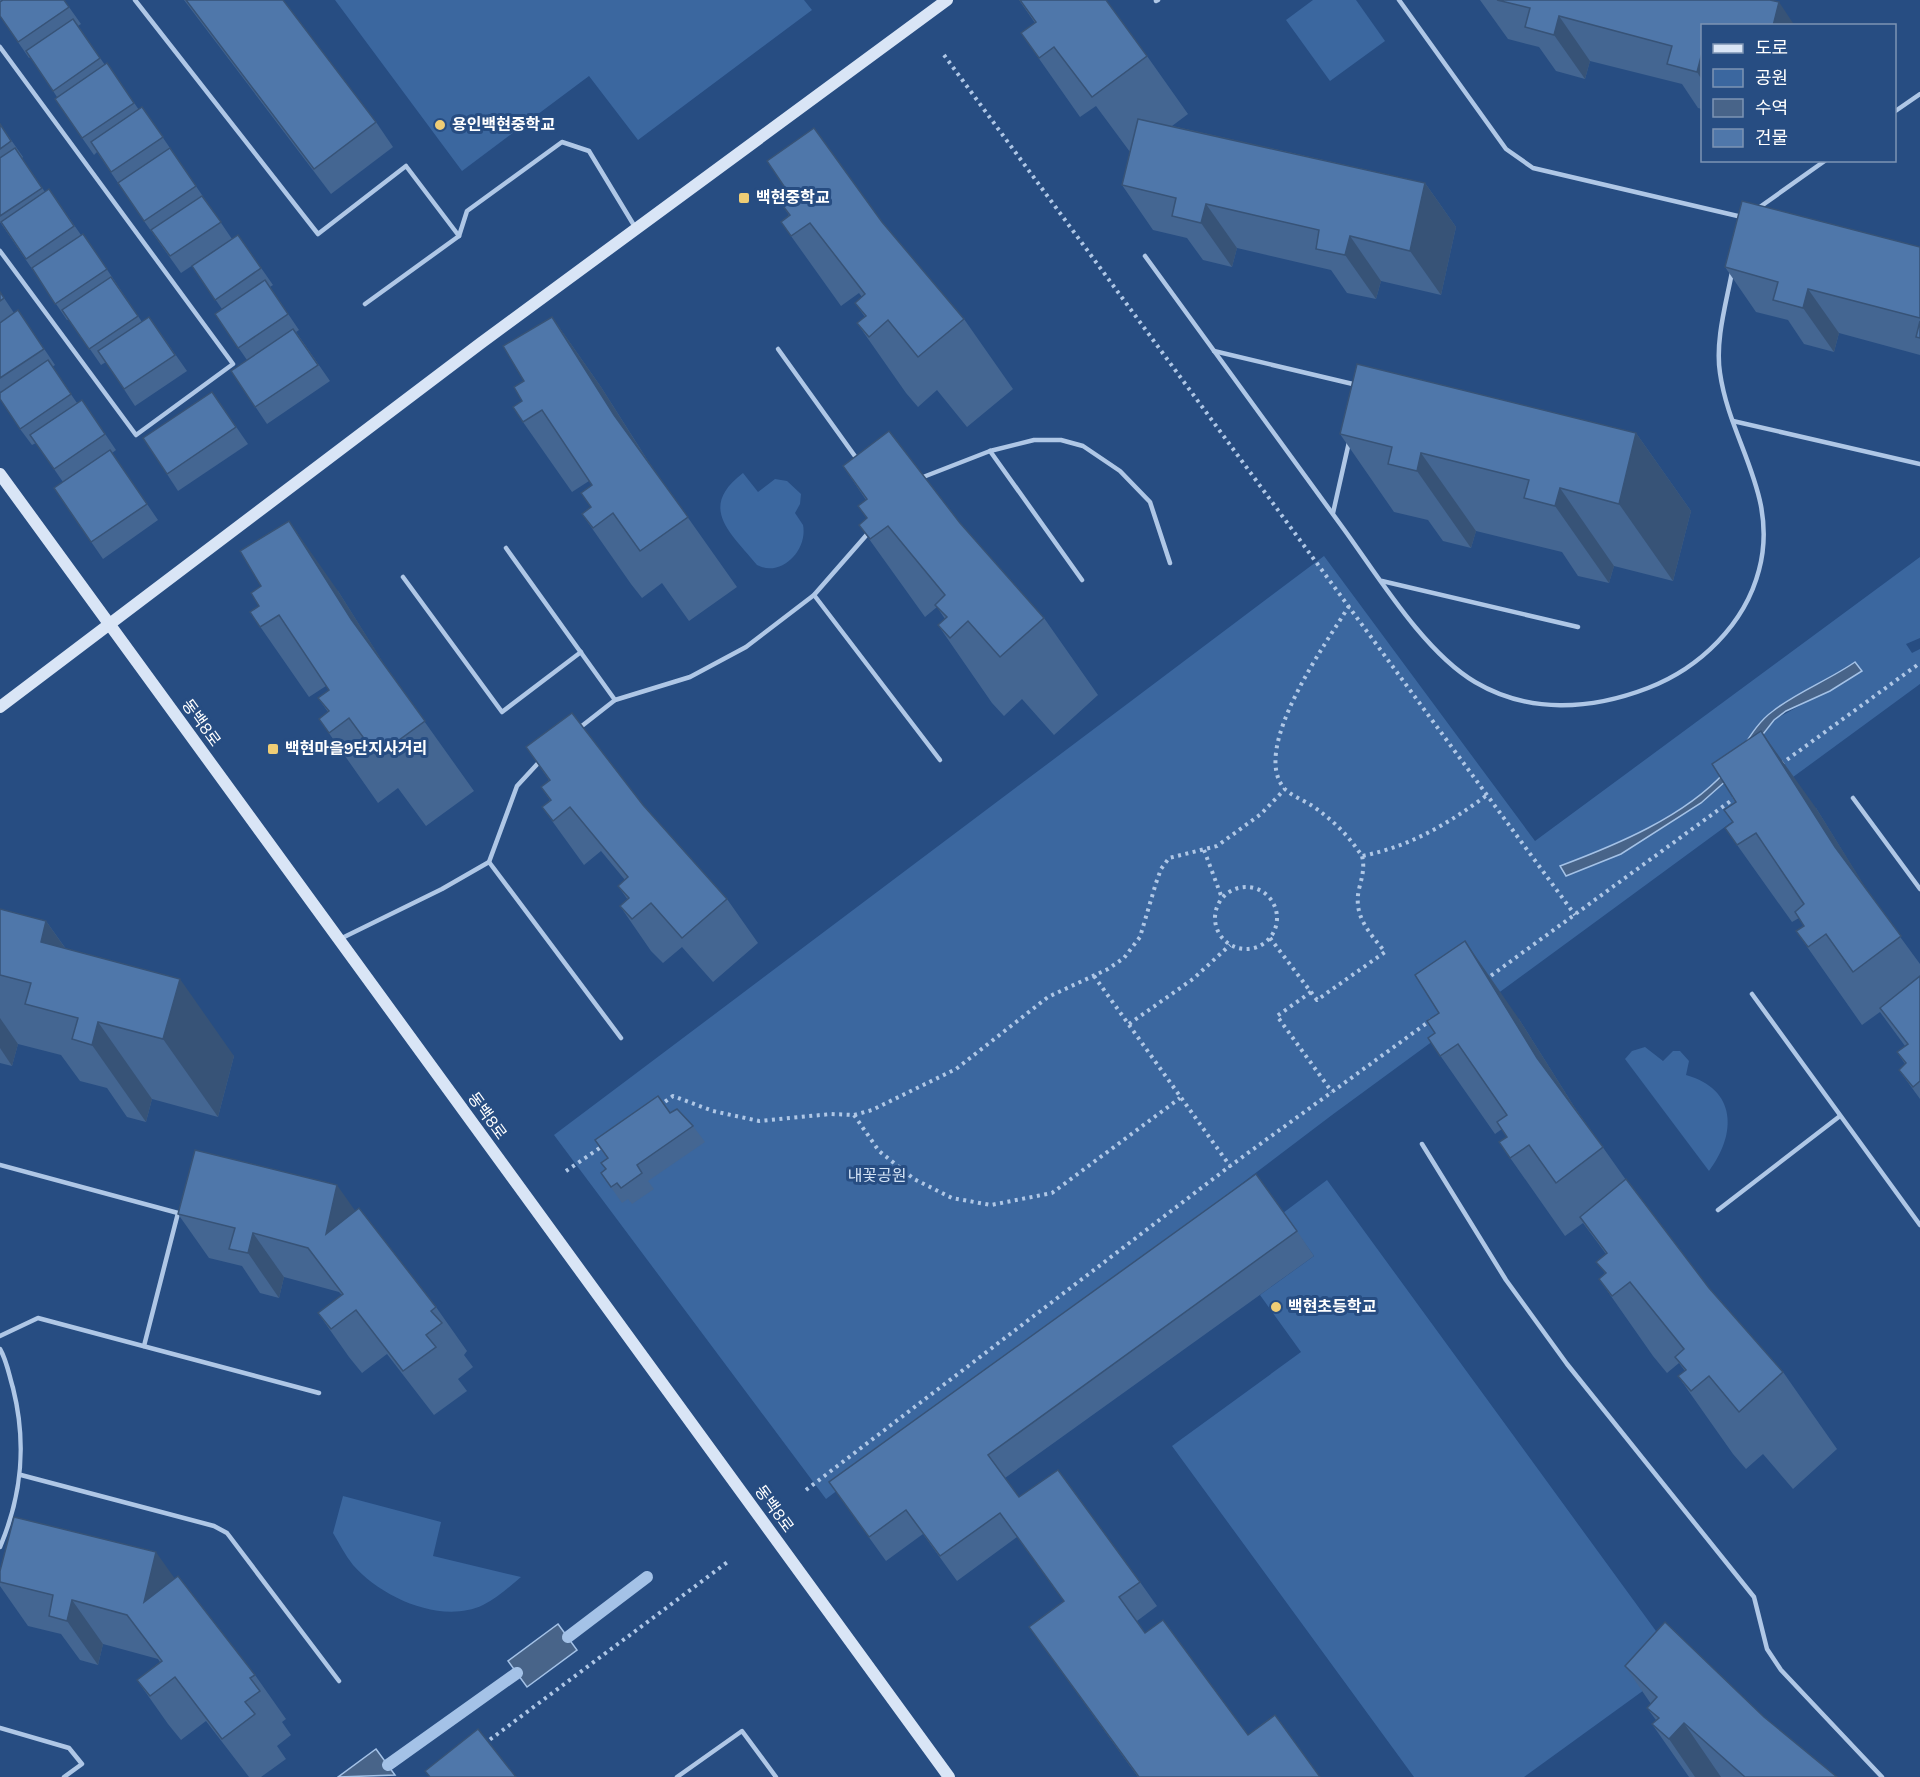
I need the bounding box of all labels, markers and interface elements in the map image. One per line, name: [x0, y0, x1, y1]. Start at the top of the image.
legend: [1701, 24, 1896, 162]
text: 도로: [1755, 36, 1788, 60]
text: 공원: [1755, 66, 1788, 90]
text: 수역: [1755, 96, 1788, 120]
place label: 용인백현중학교: [452, 114, 555, 136]
marker: 용인백현중학교: [433, 118, 447, 132]
text: 건물: [1755, 126, 1788, 150]
place label: 백현중학교: [756, 187, 830, 209]
marker: 백현중학교: [737, 191, 751, 205]
street label: 동백8로: [176, 695, 226, 751]
place label: 백현마을9단지사거리: [285, 738, 427, 760]
marker: 백현마을9단지사거리: [266, 742, 280, 756]
street label: 동백8로: [462, 1088, 512, 1144]
park label: 내꽃공원: [848, 1165, 906, 1187]
place label: 백현초등학교: [1288, 1296, 1377, 1318]
marker: 백현초등학교: [1269, 1300, 1283, 1314]
street label: 동백8로: [749, 1481, 799, 1537]

